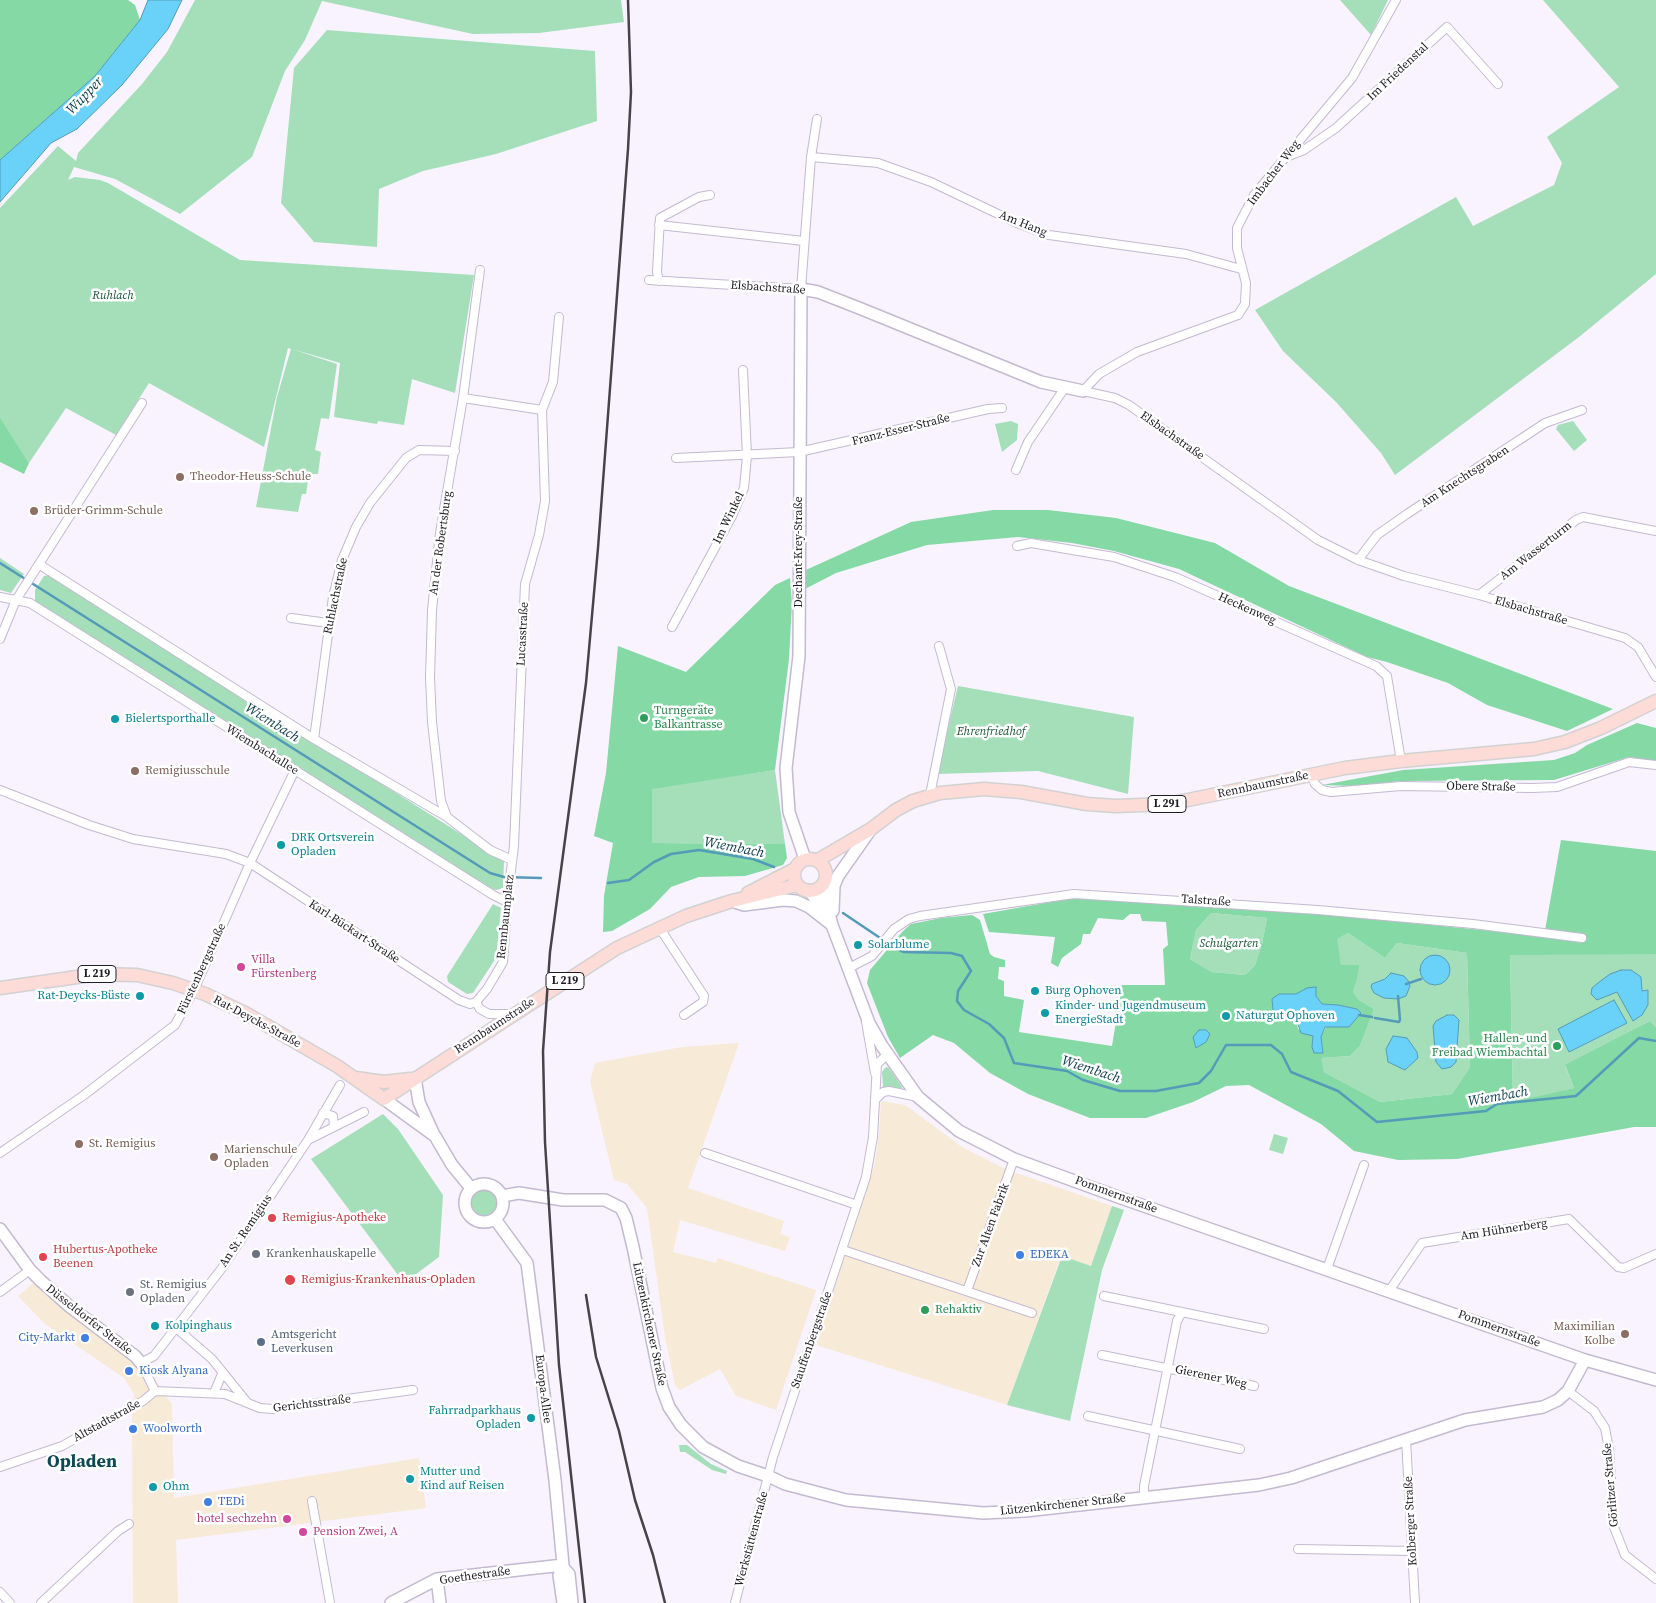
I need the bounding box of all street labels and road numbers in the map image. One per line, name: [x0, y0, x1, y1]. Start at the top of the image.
street label: Im Friedenstal: [1364, 40, 1432, 104]
street label: Imbacher Weg: [1245, 137, 1303, 209]
street label: Am Hang: [997, 208, 1049, 240]
street label: Elsbachstraße: [730, 278, 806, 298]
street label: Elsbachstraße: [1137, 409, 1207, 463]
street label: Franz-Esser-Straße: [850, 411, 952, 449]
street label: Am Knechtsgraben: [1418, 443, 1512, 511]
street label: An der Robertsburg: [427, 490, 455, 596]
street label: Im Winkel: [710, 490, 748, 546]
street label: Dechant-Krey-Straße: [792, 496, 806, 608]
street label: Am Wasserturm: [1497, 519, 1575, 583]
street label: Ruhlachstraße: [321, 556, 351, 636]
street label: Heckenweg: [1216, 590, 1278, 628]
street label: Elsbachstraße: [1493, 594, 1569, 628]
street label: Lucasstraße: [514, 602, 532, 666]
street label: Wiembachallee: [223, 722, 301, 778]
street label: Rennbaumstraße: [1216, 768, 1310, 802]
street label: Obere Straße: [1446, 779, 1516, 795]
road number: L 291: [1148, 796, 1186, 812]
street label: Rennbaumplatz: [494, 874, 518, 960]
street label: Talstraße: [1181, 892, 1231, 910]
street label: Karl-Bückart-Straße: [306, 897, 402, 967]
street label: Fürstenbergstraße: [175, 921, 229, 1017]
road number: L 219: [78, 966, 116, 982]
road number: L 219: [546, 972, 584, 989]
street label: Rat-Deycks-Straße: [211, 993, 303, 1051]
street label: Rennbaumstraße: [452, 995, 538, 1057]
street label: Pommernstraße: [1073, 1173, 1159, 1217]
street label: Zur Alten Fabrik: [969, 1181, 1013, 1269]
street label: An St. Remigius: [216, 1192, 276, 1270]
street label: Am Hühnerberg: [1460, 1216, 1548, 1244]
street label: Lützenkirchener Straße: [629, 1261, 669, 1387]
street label: Düsseldorfer Straße: [43, 1282, 135, 1358]
street label: Stauffenbergstraße: [789, 1290, 835, 1390]
street label: Pommernstraße: [1456, 1307, 1542, 1351]
street label: Europa-Allee: [532, 1354, 554, 1424]
street label: Gierener Weg: [1174, 1362, 1248, 1392]
street label: Gerichtsstraße: [272, 1392, 352, 1416]
street label: Altstadtstraße: [71, 1397, 143, 1445]
street label: Görlitzer Straße: [1600, 1442, 1622, 1528]
street label: Kolberger Straße: [1401, 1476, 1421, 1566]
street label: Werkstättenstraße: [732, 1490, 772, 1588]
street label: Lützenkirchener Straße: [999, 1491, 1127, 1519]
street label: Goethestraße: [439, 1564, 511, 1588]

